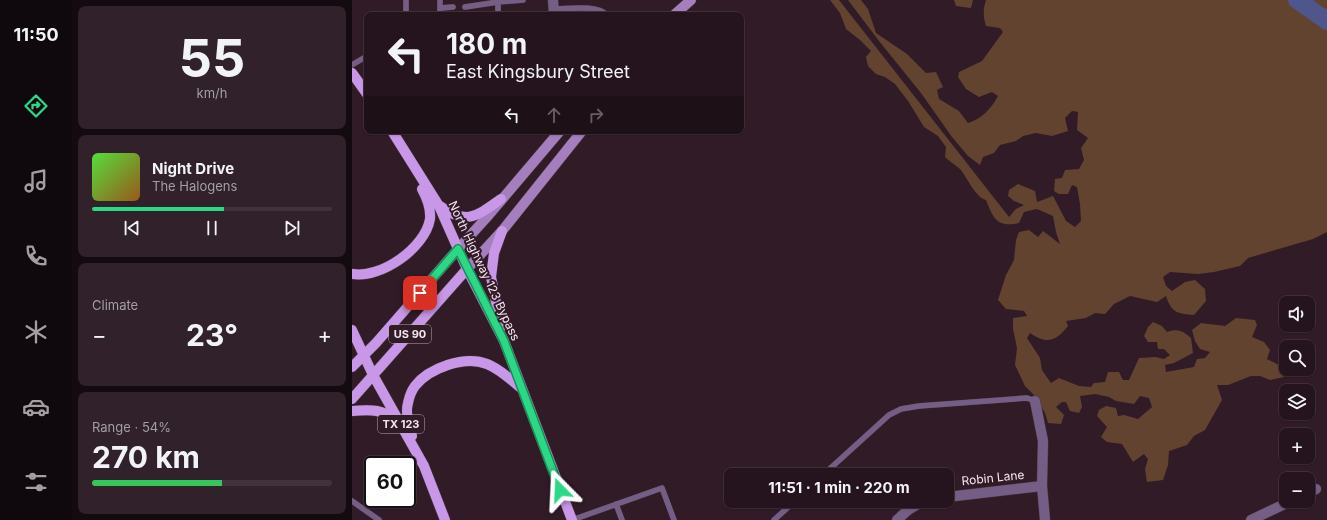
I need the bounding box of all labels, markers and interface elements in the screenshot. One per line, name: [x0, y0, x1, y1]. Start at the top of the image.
text: 11:50: [13, 24, 59, 45]
text: 55: [179, 27, 245, 90]
text: 180 m: [446, 27, 527, 61]
icon: left: [380, 28, 432, 80]
text: East Kingsbury Street: [446, 61, 630, 82]
text: km/h: [197, 85, 227, 101]
icon: directions: [22, 92, 50, 120]
icon: left: [501, 104, 523, 126]
icon: ahead: [543, 104, 565, 126]
icon: right: [585, 104, 607, 126]
text: Night Drive: [152, 159, 234, 178]
icon: music: [22, 167, 50, 195]
text: The Halogens: [152, 178, 237, 194]
street label: North Highway 123 Bypass: [445, 198, 523, 343]
icon: previous: [121, 217, 143, 239]
icon: pause: [201, 217, 223, 239]
icon: next: [281, 217, 303, 239]
icon: phone: [22, 242, 50, 270]
pin: [403, 276, 437, 310]
icon: arrive: [409, 282, 431, 304]
map controls: [1279, 296, 1315, 508]
button: sound: [1279, 296, 1315, 332]
text: Climate: [92, 297, 138, 313]
text: 23°: [186, 317, 238, 353]
icon: climate: [22, 318, 50, 346]
text: −: [92, 322, 107, 348]
text: +: [317, 322, 332, 348]
road number: US 90: [389, 325, 431, 343]
button: search: [1279, 340, 1315, 376]
button: layers: [1279, 384, 1315, 420]
icon: car: [22, 393, 50, 421]
road number: TX 123: [378, 415, 424, 433]
text: Range · 54%: [92, 419, 171, 435]
button: +: [1279, 428, 1315, 464]
text: 270 km: [92, 439, 200, 475]
speed limit sign: 60: [364, 456, 416, 508]
street label: Robin Lane: [961, 467, 1025, 488]
icon: filters: [22, 468, 50, 496]
position arrow: [539, 469, 581, 511]
button: −: [1279, 472, 1315, 508]
text: 11:51 · 1 min · 220 m: [768, 478, 910, 497]

